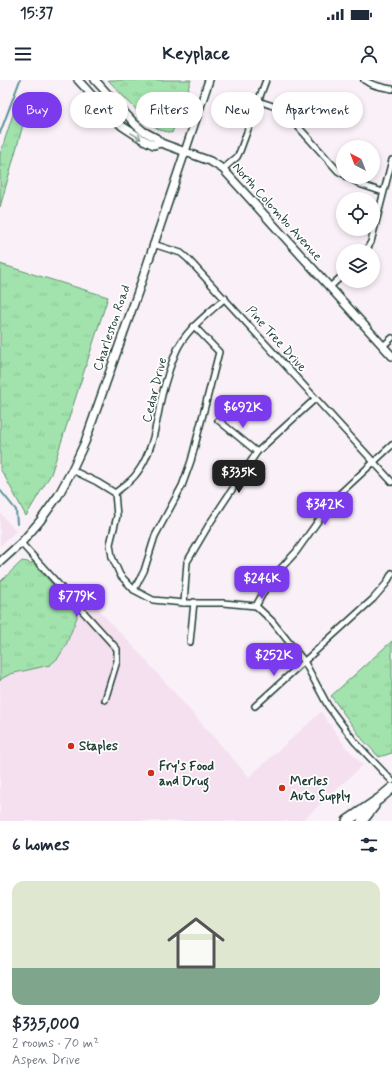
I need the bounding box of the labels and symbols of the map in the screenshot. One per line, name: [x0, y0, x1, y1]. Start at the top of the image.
one-way arrow: [131, 131, 142, 140]
north arrow: [336, 140, 380, 184]
street label: North Colombo Avenue: [228, 159, 326, 265]
street label: Charleston Road: [89, 283, 135, 373]
street label: Pine Tree Drive: [242, 302, 310, 376]
street label: Cedar Drive: [139, 355, 171, 424]
pin: $692K: [215, 395, 271, 429]
pin: $335K: [211, 460, 267, 494]
pin: $342K: [297, 492, 353, 526]
pin: $246K: [234, 566, 290, 600]
pin: $779K: [49, 584, 105, 618]
pin: $252K: [246, 643, 302, 677]
place label: Staples: [79, 738, 118, 755]
marker: Staples: [66, 741, 76, 751]
place label: Fry's Food and Drug: [159, 758, 214, 793]
marker: Fry's Food and Drug: [146, 768, 156, 778]
place label: Merles Auto Supply: [290, 773, 350, 805]
marker: Merles Auto Supply: [277, 783, 287, 793]

